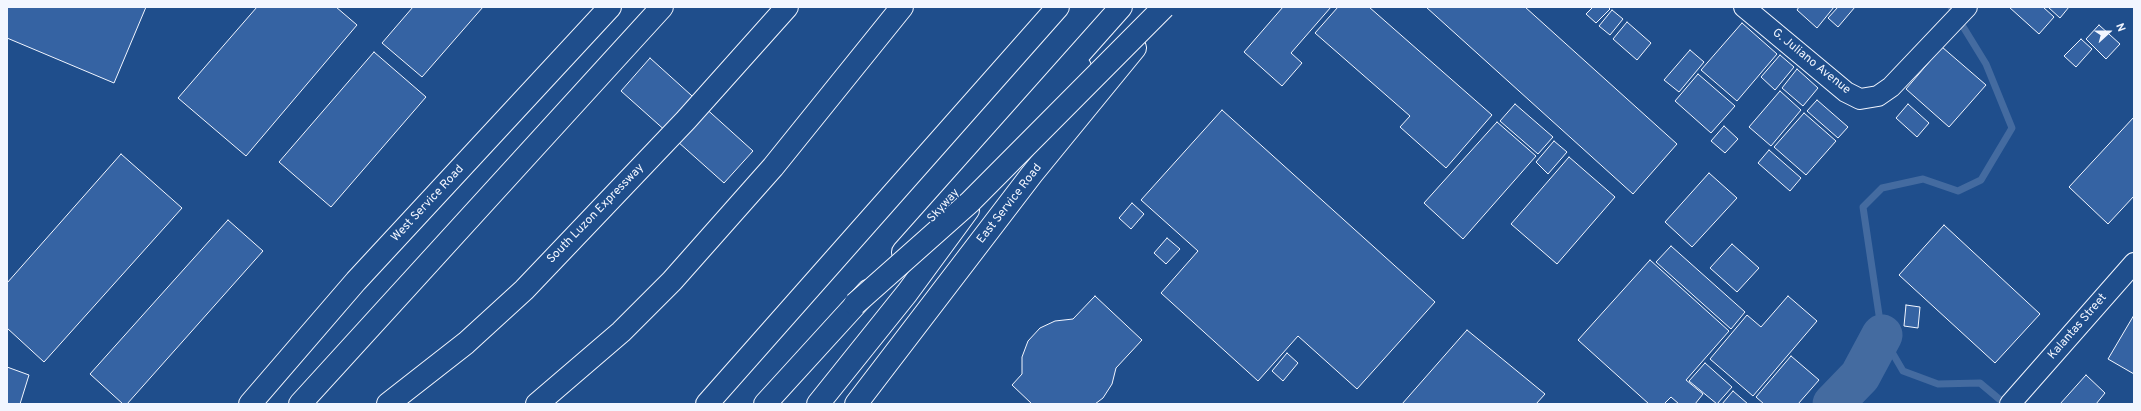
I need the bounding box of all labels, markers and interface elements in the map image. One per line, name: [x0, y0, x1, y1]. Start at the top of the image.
north arrow: [2089, 12, 2129, 52]
text: N: [2112, 22, 2128, 34]
street label: G. Juliano Avenue: [1769, 26, 1853, 98]
street label: South Luzon Expressway: [545, 161, 647, 267]
street label: East Service Road: [974, 161, 1046, 247]
street label: West Service Road: [389, 163, 467, 245]
street label: Skyway: [925, 186, 963, 226]
street label: Kalantas Street: [2046, 291, 2110, 363]

